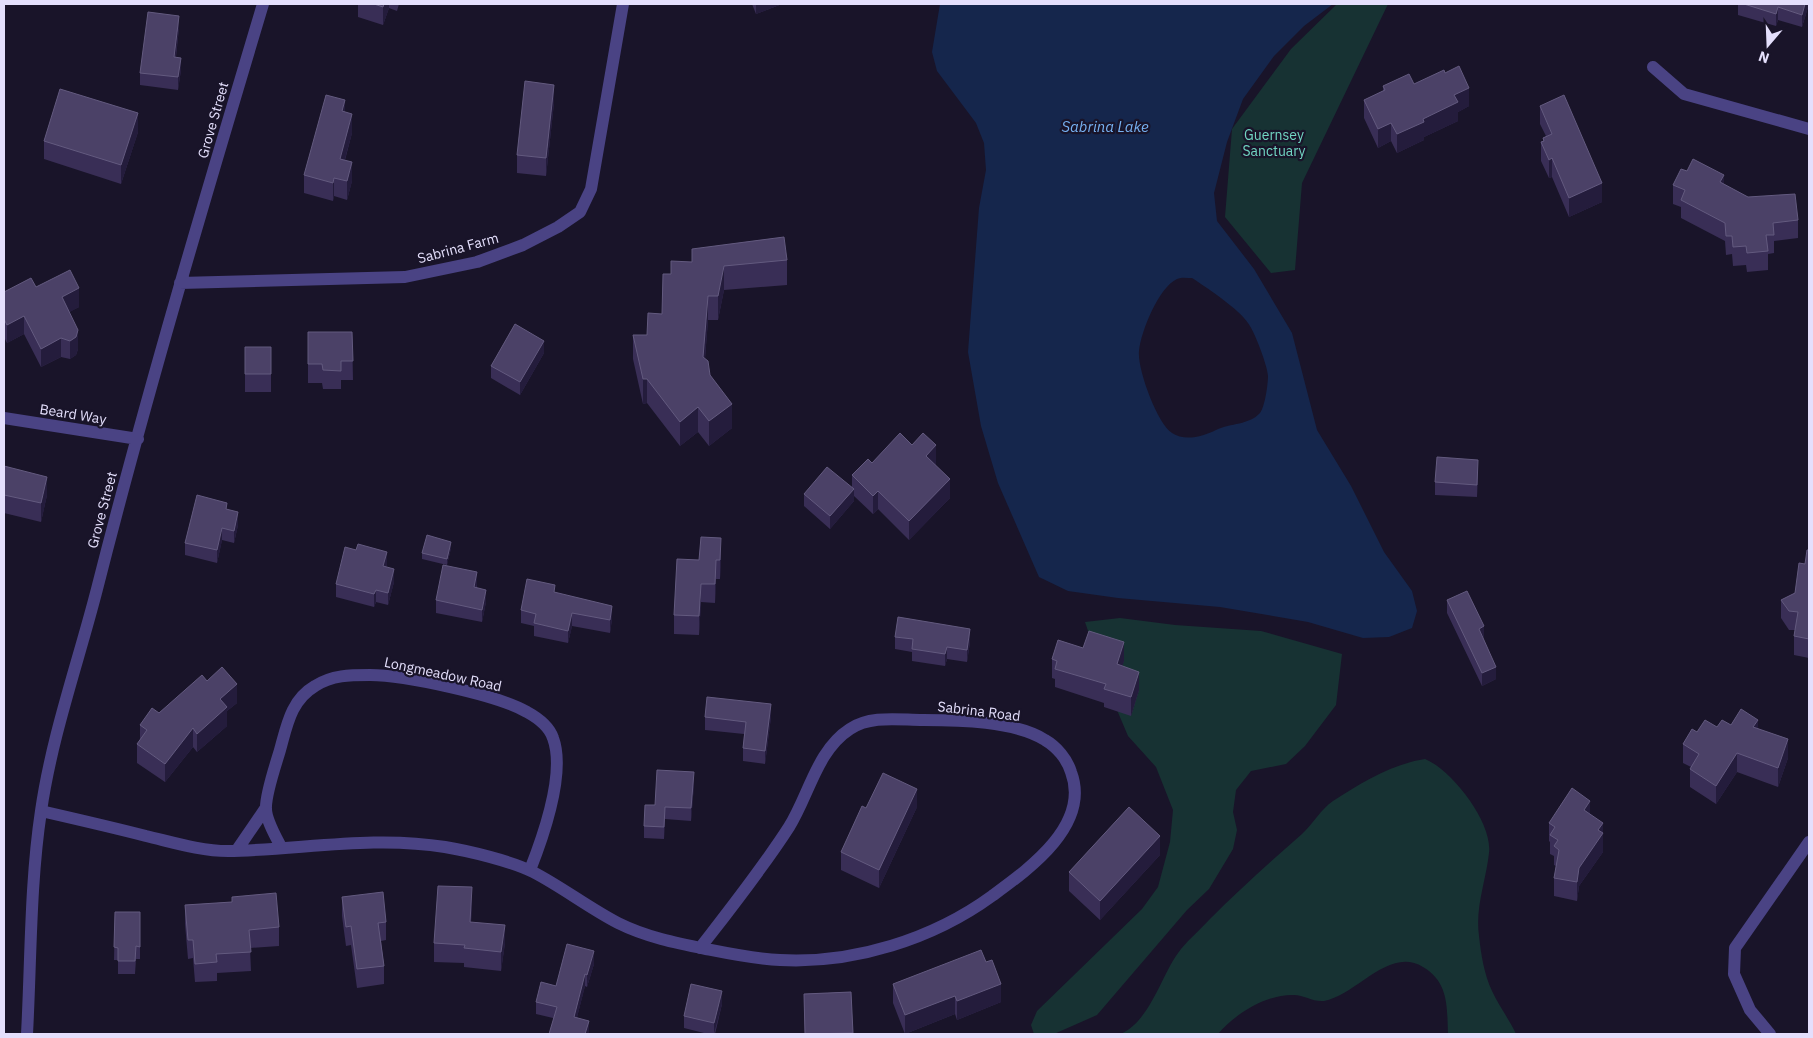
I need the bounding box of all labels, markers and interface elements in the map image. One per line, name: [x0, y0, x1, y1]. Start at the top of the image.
north arrow: [1743, 20, 1793, 70]
text: N: [1756, 47, 1771, 67]
street label: Grove Street: [194, 80, 233, 160]
water label: Sabrina Lake: [1061, 117, 1149, 136]
park label: Guernsey Sanctuary: [1242, 126, 1306, 160]
street label: Sabrina Farm: [415, 229, 501, 267]
street label: Beard Way: [38, 400, 108, 428]
street label: Grove Street: [83, 470, 121, 550]
street label: Longmeadow Road: [383, 653, 503, 695]
street label: Sabrina Road: [937, 697, 1021, 725]

